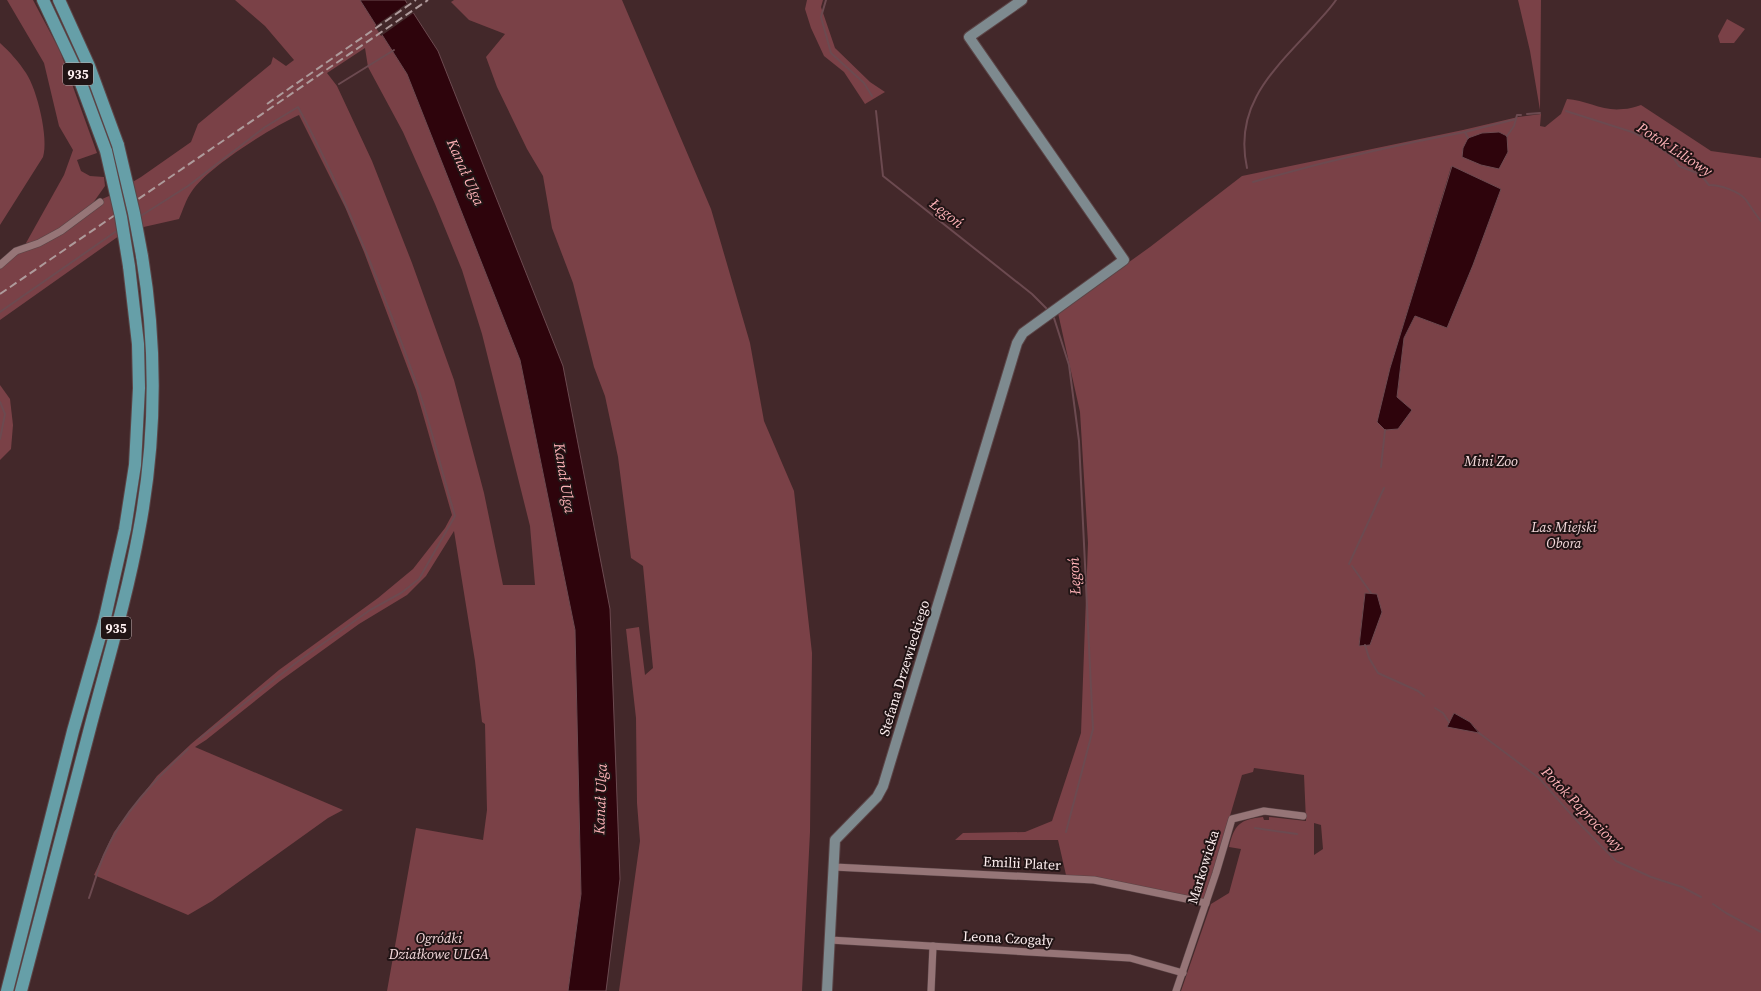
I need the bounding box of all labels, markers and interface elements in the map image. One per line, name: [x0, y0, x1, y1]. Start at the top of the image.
road number: 935: [63, 63, 93, 85]
water label: Potok Liliowy: [1633, 116, 1717, 182]
water label: Kanał Ulga: [442, 134, 490, 209]
water label: Łęgoń: [925, 193, 969, 233]
water label: Kanał Ulga: [549, 440, 581, 515]
park label: Mini Zoo: [1463, 451, 1518, 471]
park label: Las Miejski Obora: [1530, 517, 1597, 553]
water label: Łęgoń: [1063, 556, 1086, 596]
street label: Stefana Drzewieckiego: [874, 597, 934, 738]
road number: 935: [101, 617, 131, 639]
water label: Potok Paprociowy: [1536, 761, 1630, 857]
water label: Kanał Ulga: [588, 763, 612, 836]
street label: Markowicka: [1182, 827, 1224, 907]
street label: Emilii Plater: [983, 851, 1062, 875]
street label: Leona Czogały: [962, 926, 1054, 950]
park label: Ogródki Działkowe ULGA: [388, 928, 489, 964]

